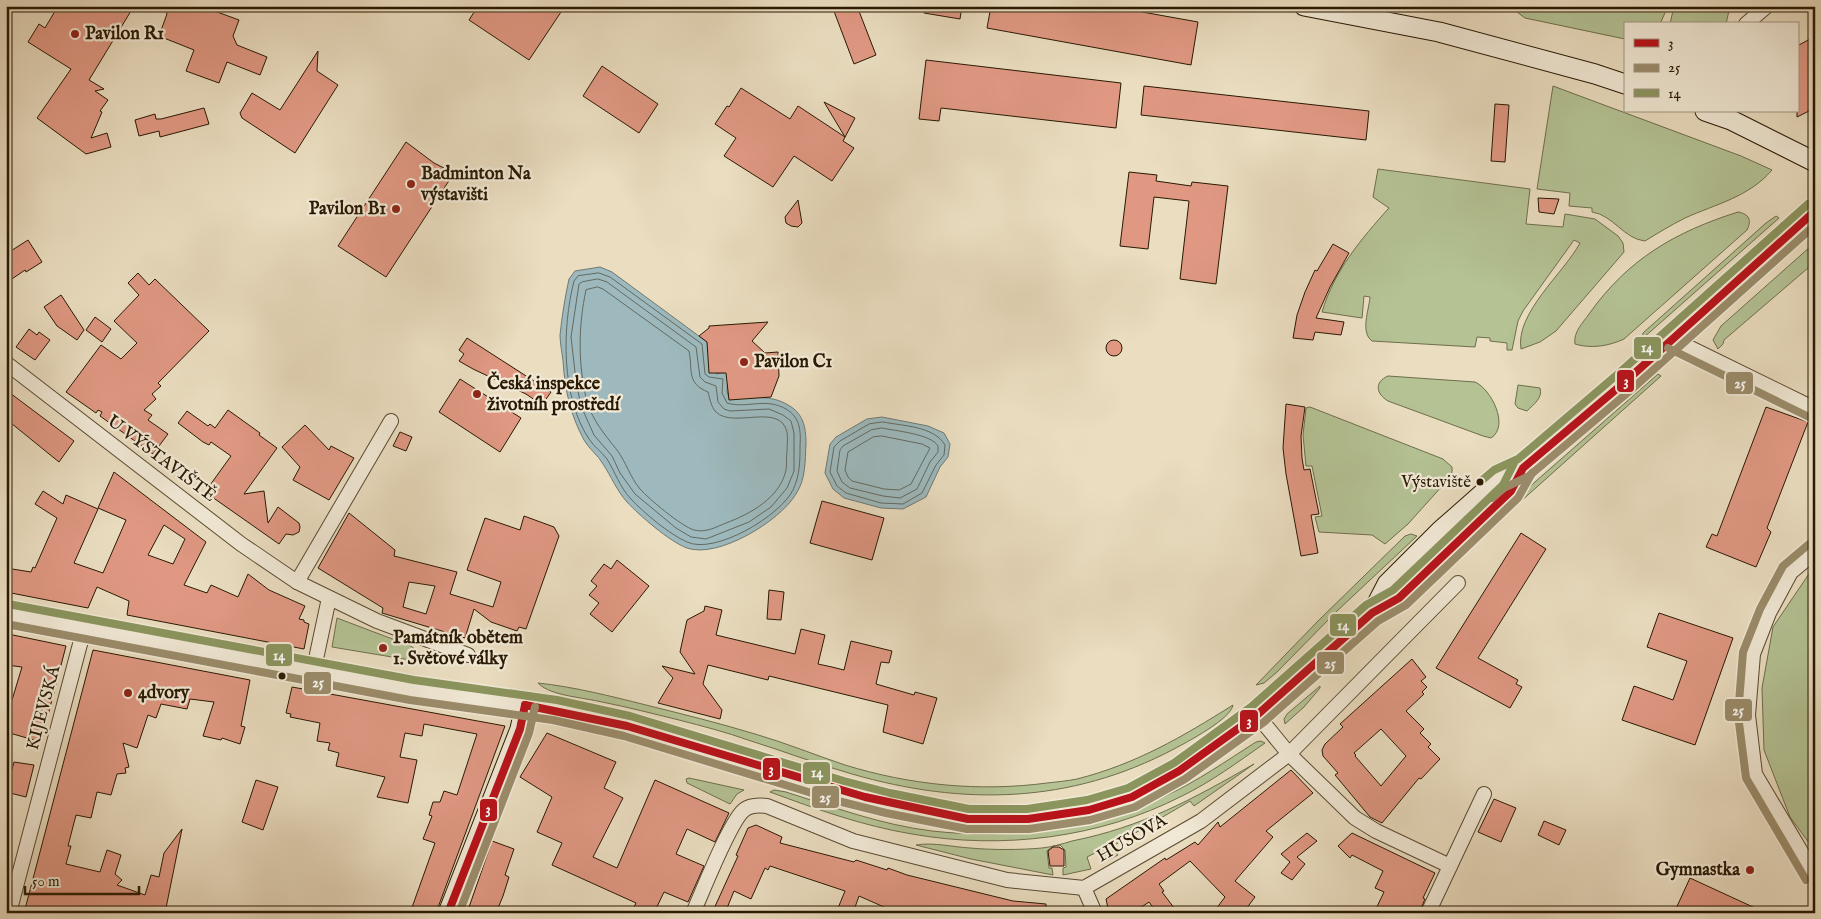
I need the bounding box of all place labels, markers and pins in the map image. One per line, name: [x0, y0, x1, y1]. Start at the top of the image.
place label: Pavilon R1: [85, 23, 164, 46]
marker: Pavilon R1: [69, 28, 81, 40]
place label: Badminton Na výstavišti: [420, 163, 532, 207]
marker: Badminton Na výstavišti: [405, 178, 417, 190]
place label: Pavilon B1: [309, 198, 386, 221]
marker: Pavilon B1: [390, 203, 402, 215]
place label: Pavilon C1: [754, 351, 833, 374]
marker: Pavilon C1: [738, 356, 750, 368]
place label: Česká inspekce životníh prostředí: [487, 371, 622, 417]
marker: Česká inspekce životníh prostředí: [471, 388, 483, 400]
place label: Výstaviště: [1400, 472, 1471, 493]
marker: Výstaviště: [1475, 477, 1485, 487]
place label: Památník obětem 1. Světové války: [393, 627, 523, 671]
marker: Památník obětem 1. Světové války: [377, 642, 389, 654]
unlabelled marker: [277, 671, 287, 681]
place label: 4dvory: [138, 682, 190, 705]
marker: 4dvory: [122, 687, 134, 699]
place label: Gymnastka: [1656, 859, 1741, 882]
marker: Gymnastka: [1744, 864, 1756, 876]

